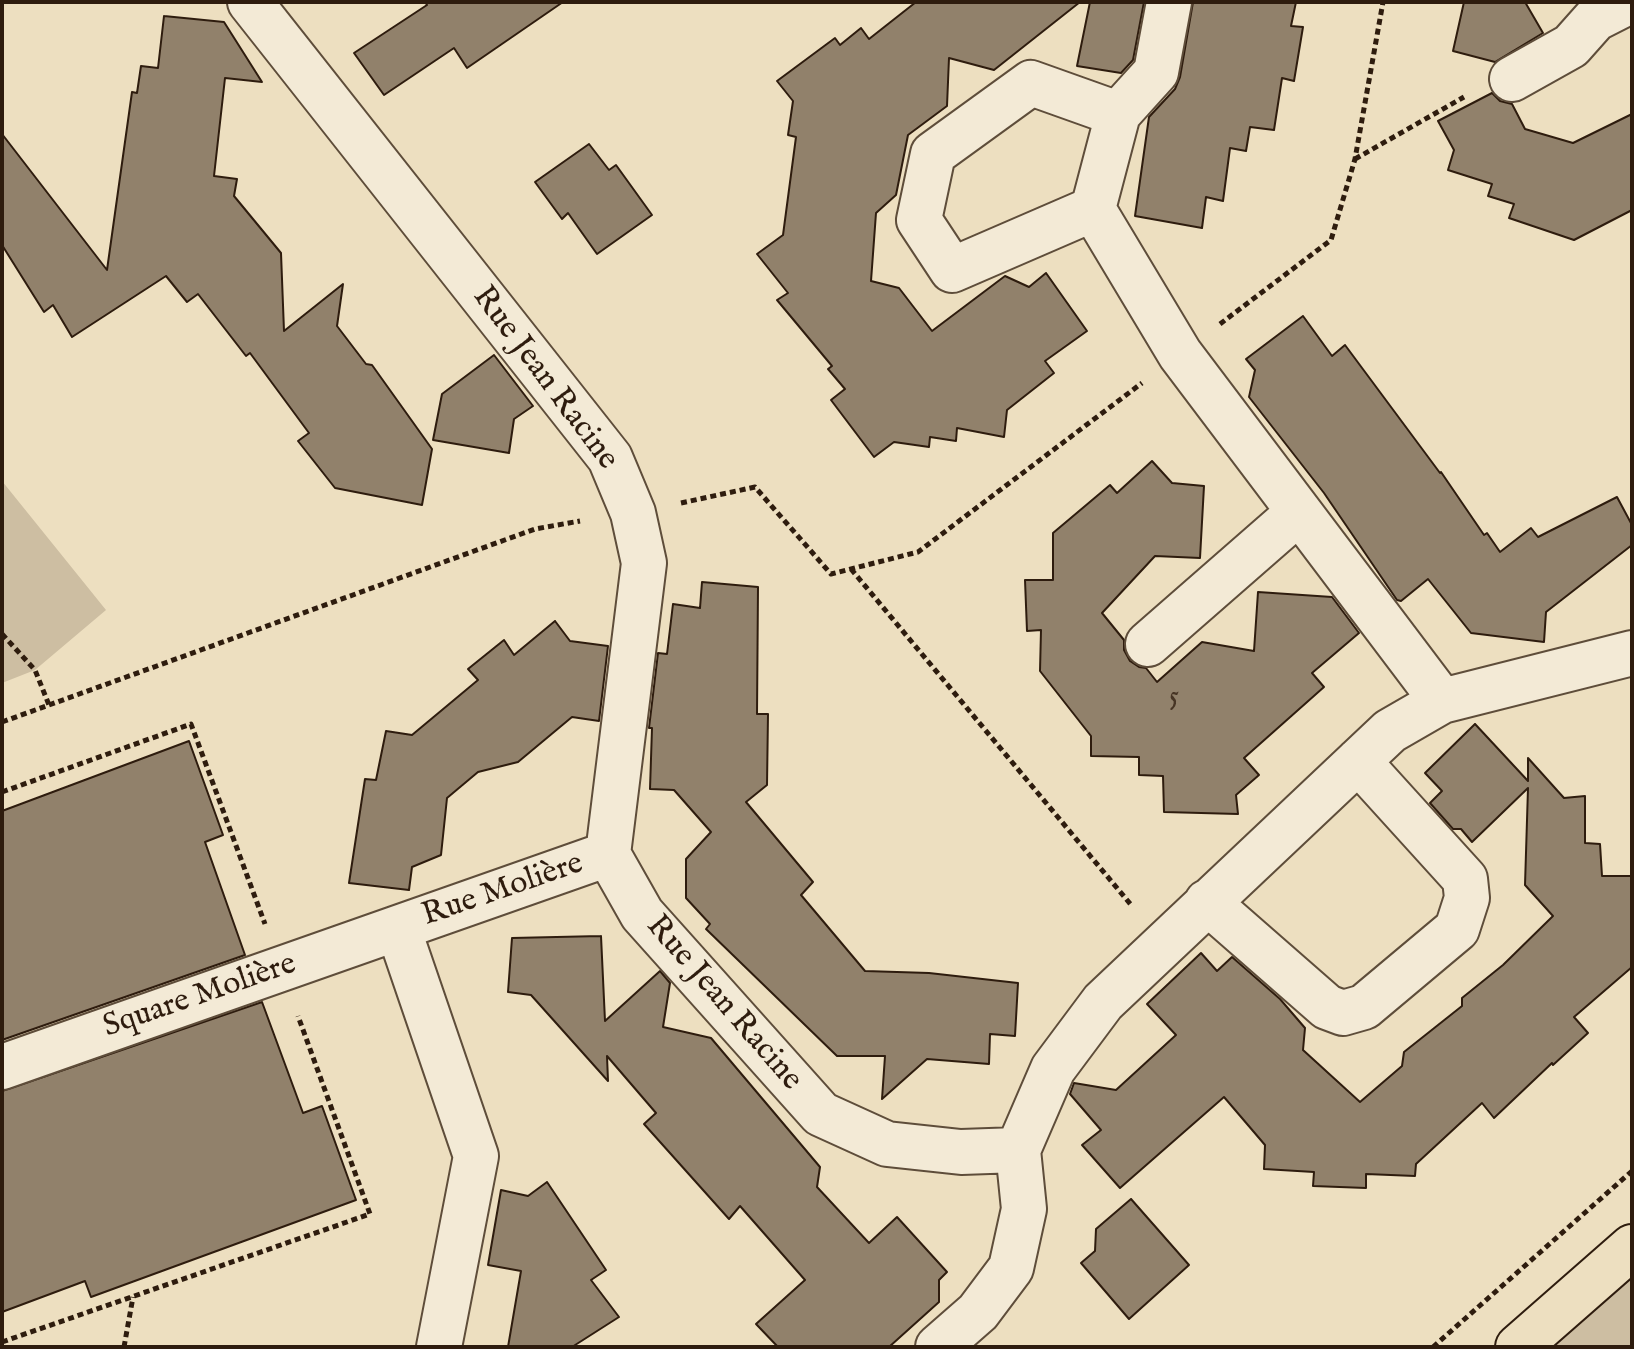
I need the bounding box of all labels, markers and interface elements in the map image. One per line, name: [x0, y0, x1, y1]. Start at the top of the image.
street label: Rue Jean Racine: [463, 280, 625, 478]
house number: 5: [1169, 681, 1179, 715]
street label: Rue Molière: [417, 846, 589, 936]
street label: Rue Jean Racine: [637, 909, 809, 1099]
street label: Square Molière: [99, 946, 301, 1048]

